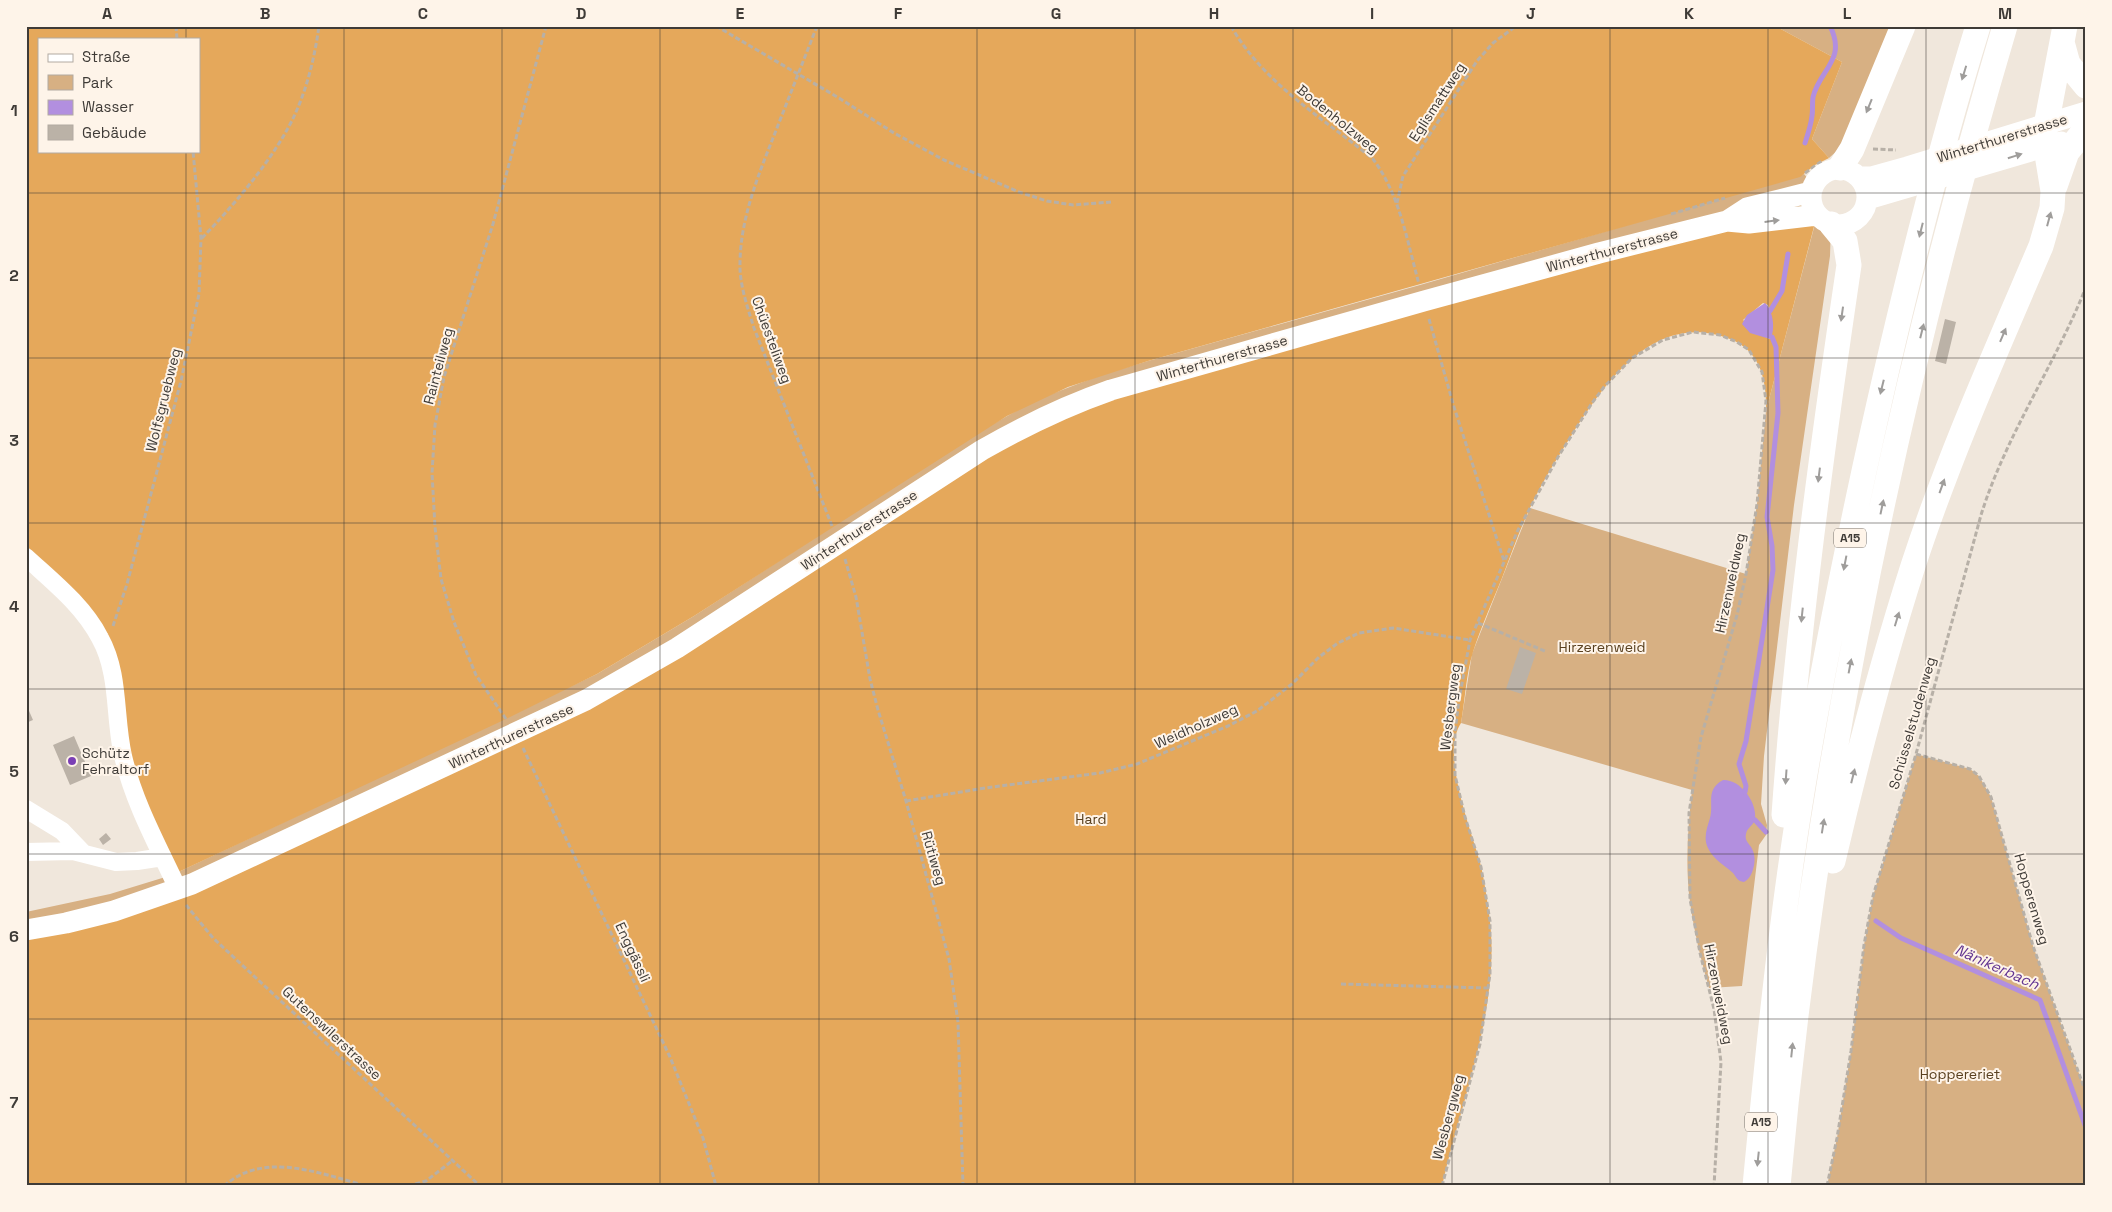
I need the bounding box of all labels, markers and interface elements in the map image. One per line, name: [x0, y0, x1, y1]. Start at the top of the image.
text: A: [102, 3, 112, 24]
text: B: [260, 3, 270, 24]
text: C: [418, 3, 428, 24]
text: D: [576, 3, 586, 24]
text: E: [736, 3, 745, 24]
text: F: [894, 3, 903, 24]
text: G: [1051, 3, 1061, 24]
text: H: [1209, 3, 1219, 24]
text: I: [1370, 3, 1374, 24]
text: J: [1526, 3, 1536, 24]
text: K: [1684, 3, 1694, 24]
text: L: [1843, 3, 1852, 24]
text: M: [1998, 3, 2012, 24]
legend: [38, 38, 200, 152]
text: Straße: [82, 47, 131, 66]
street label: Eglismattweg: [1405, 59, 1469, 145]
one-way arrow: [1959, 66, 1967, 81]
text: Park: [82, 73, 113, 92]
street label: Bodenholzweg: [1293, 81, 1383, 157]
text: Wasser: [82, 97, 134, 116]
one-way arrow: [1865, 98, 1873, 113]
text: 1: [10, 100, 18, 121]
street label: Winterthurerstrasse: [1935, 110, 2069, 166]
text: Gebäude: [82, 123, 147, 142]
one-way arrow: [2008, 151, 2023, 159]
one-way arrow: [2045, 211, 2053, 226]
one-way arrow: [1765, 217, 1781, 225]
one-way arrow: [1916, 222, 1924, 237]
street label: Winterthurerstrasse: [1544, 224, 1680, 276]
text: 2: [9, 265, 19, 286]
street label: Chüesteliweg: [748, 294, 796, 386]
one-way arrow: [1837, 306, 1845, 322]
one-way arrow: [1919, 324, 1927, 339]
street label: Rainteilweg: [419, 326, 457, 406]
one-way arrow: [1999, 328, 2007, 342]
street label: Winterthurerstrasse: [1154, 331, 1290, 385]
street label: Wolfsgruebweg: [141, 346, 185, 454]
one-way arrow: [1878, 380, 1886, 395]
text: 3: [9, 430, 19, 451]
one-way arrow: [1815, 467, 1823, 483]
one-way arrow: [1938, 478, 1946, 493]
street label: Winterthurerstrasse: [797, 486, 921, 574]
one-way arrow: [1878, 499, 1886, 514]
road number: A15: [1834, 528, 1866, 548]
street label: Hirzenweidweg: [1711, 531, 1749, 635]
one-way arrow: [1840, 556, 1848, 572]
text: 4: [9, 596, 19, 617]
one-way arrow: [1798, 608, 1806, 624]
one-way arrow: [1894, 612, 1902, 627]
park label: Hirzerenweid: [1559, 638, 1645, 656]
street label: Schüsselstudenweg: [1884, 655, 1940, 791]
one-way arrow: [1847, 658, 1855, 674]
street label: Wesbergweg: [1436, 663, 1464, 751]
street label: Winterthurerstrasse: [446, 699, 576, 773]
street label: Weidholzweg: [1152, 700, 1240, 752]
place label: Schütz Fehraltorf: [82, 744, 149, 778]
marker: Schütz Fehraltorf: [66, 755, 78, 767]
text: 5: [9, 761, 19, 782]
one-way arrow: [1849, 768, 1857, 783]
one-way arrow: [1782, 769, 1790, 785]
park label: Hard: [1075, 810, 1107, 828]
one-way arrow: [1819, 818, 1827, 834]
street label: Rütiweg: [918, 829, 950, 887]
street label: Hopperenweg: [2010, 851, 2054, 947]
street label: Enggässli: [611, 919, 655, 985]
text: 6: [9, 926, 19, 947]
water label: Nänikerbach: [1952, 940, 2043, 994]
street label: Hirzenweidweg: [1700, 942, 1738, 1046]
street label: Gutenswilerstrasse: [279, 982, 385, 1084]
one-way arrow: [1788, 1041, 1796, 1057]
park label: Hoppereriet: [1920, 1065, 2000, 1083]
street label: Wesbergweg: [1428, 1072, 1468, 1162]
text: 7: [10, 1092, 19, 1113]
road number: A15: [1745, 1112, 1777, 1132]
one-way arrow: [1753, 1151, 1761, 1167]

